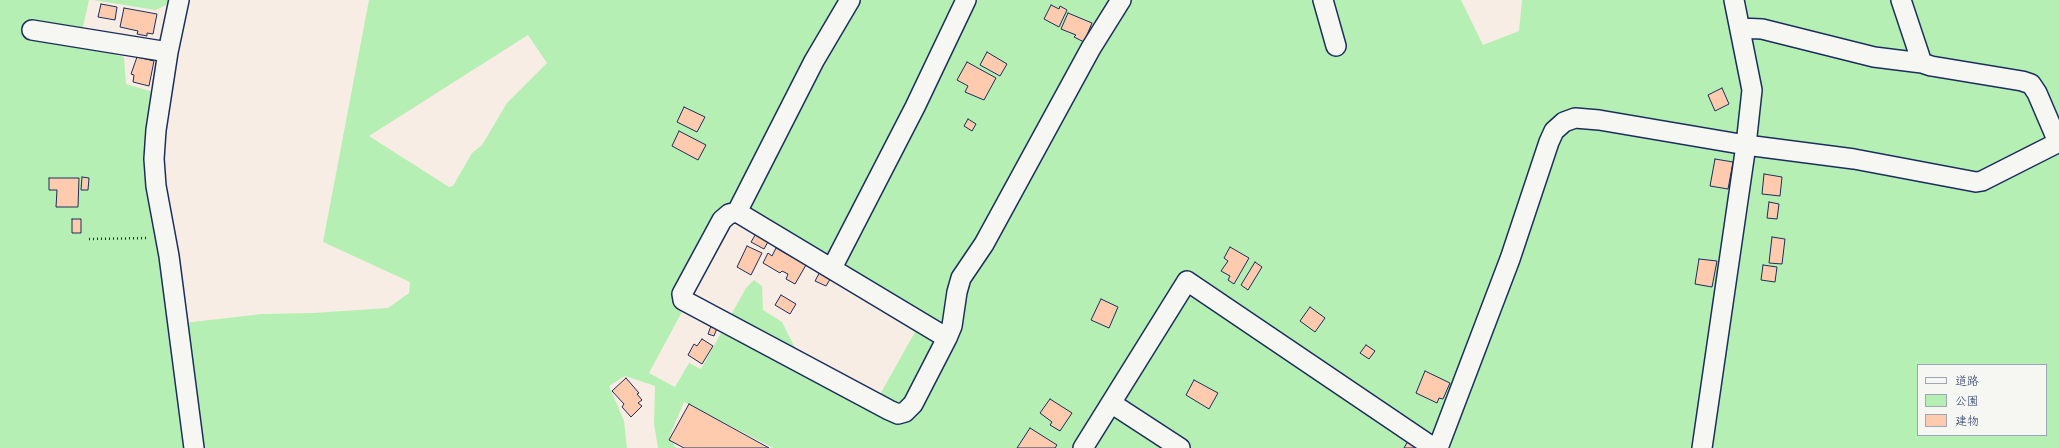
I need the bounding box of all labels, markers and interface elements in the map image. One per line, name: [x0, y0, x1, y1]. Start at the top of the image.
legend: [1917, 364, 2047, 436]
text: 道路: [1955, 374, 1979, 390]
text: 公園: [1955, 394, 1979, 410]
text: 建物: [1955, 414, 1979, 430]

